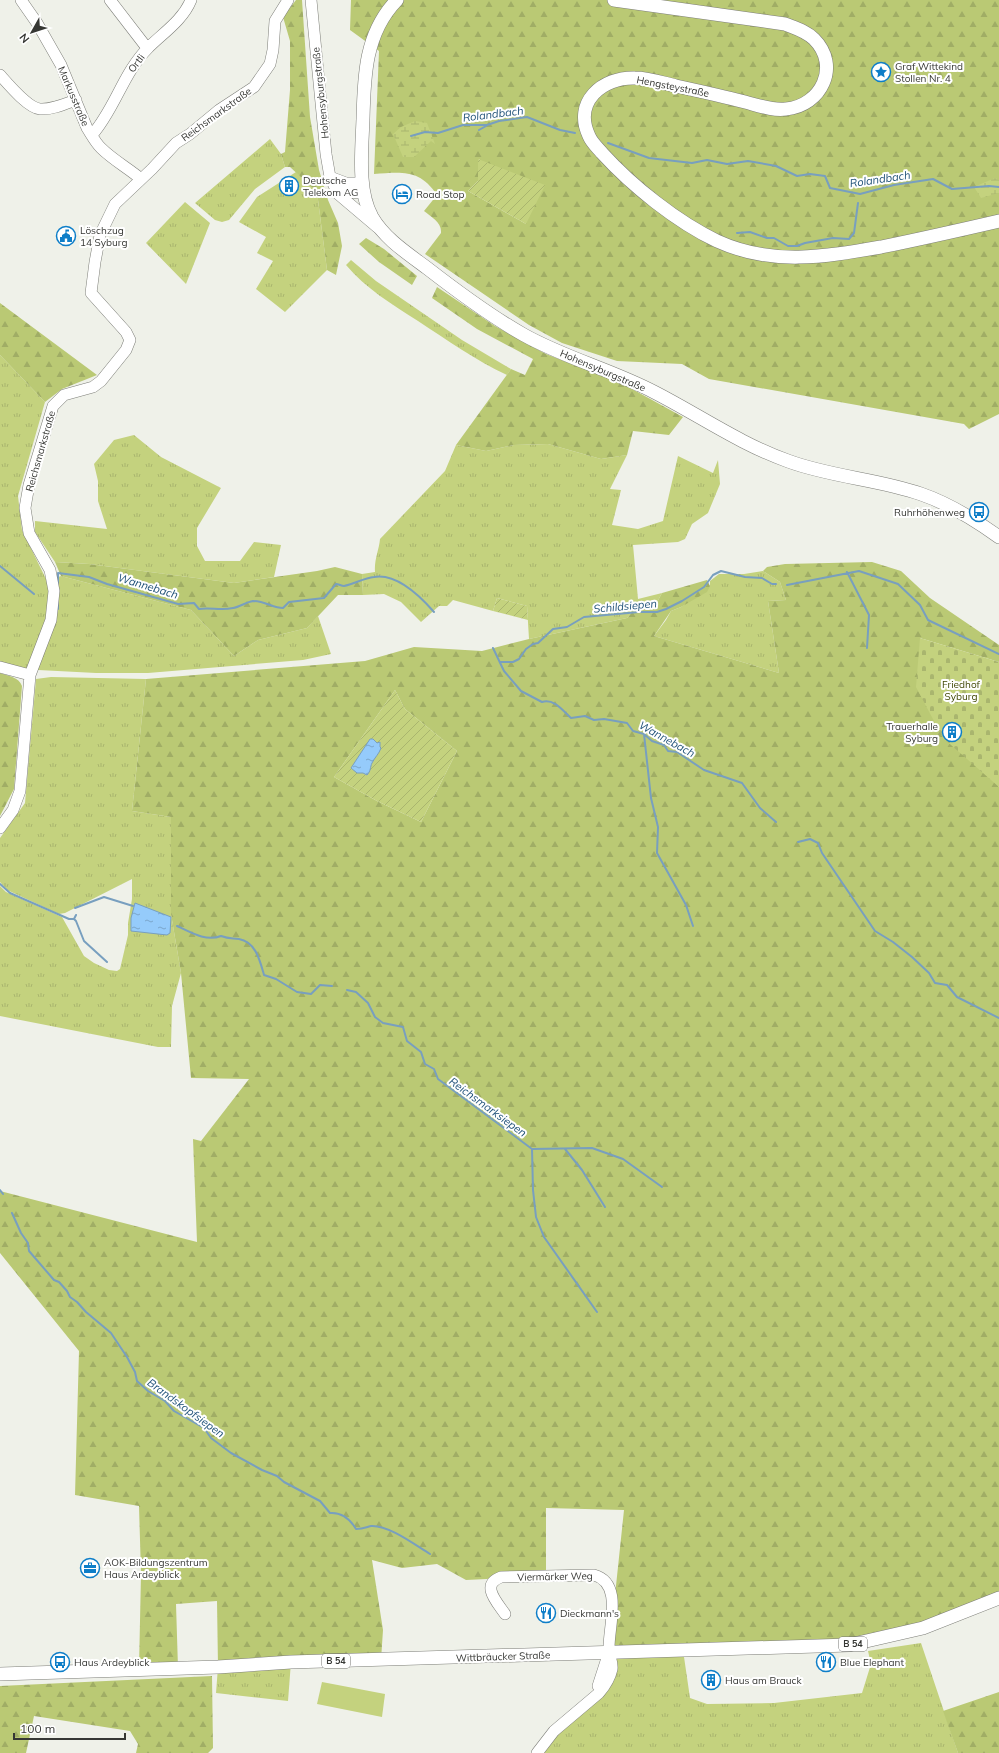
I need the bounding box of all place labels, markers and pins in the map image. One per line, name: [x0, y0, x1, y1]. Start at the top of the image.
place label: Graf Wittekind Stollen Nr. 4: [895, 60, 963, 85]
place icon: Graf Wittekind Stollen Nr. 4: [870, 61, 892, 83]
place label: Deutsche Telekom AG: [303, 174, 358, 199]
building icon: Deutsche Telekom AG: [278, 175, 300, 197]
hotel icon: Road Stop: [391, 183, 413, 205]
place label: Road Stop: [416, 188, 465, 201]
place label: Löschzug 14 Syburg: [80, 224, 127, 249]
public building icon: Löschzug 14 Syburg: [55, 225, 77, 247]
bus stop icon: Ruhrhöhenweg: [968, 501, 990, 523]
place label: Ruhrhöhenweg: [894, 506, 965, 519]
place label: Trauerhalle Syburg: [886, 720, 938, 745]
building icon: Trauerhalle Syburg: [941, 721, 963, 743]
place label: AOK-Bildungszentrum Haus Ardeyblick: [104, 1556, 208, 1581]
office icon: AOK-Bildungszentrum Haus Ardeyblick: [79, 1557, 101, 1579]
restaurant icon: Dieckmann's: [535, 1602, 557, 1624]
place label: Dieckmann's: [560, 1607, 619, 1620]
bus stop icon: Haus Ardeyblick: [49, 1651, 71, 1673]
restaurant icon: Blue Elephant: [815, 1651, 837, 1673]
place label: Haus Ardeyblick: [74, 1656, 150, 1669]
place label: Blue Elephant: [840, 1656, 904, 1669]
building icon: Haus am Brauck: [700, 1669, 722, 1691]
place label: Haus am Brauck: [725, 1674, 802, 1687]

